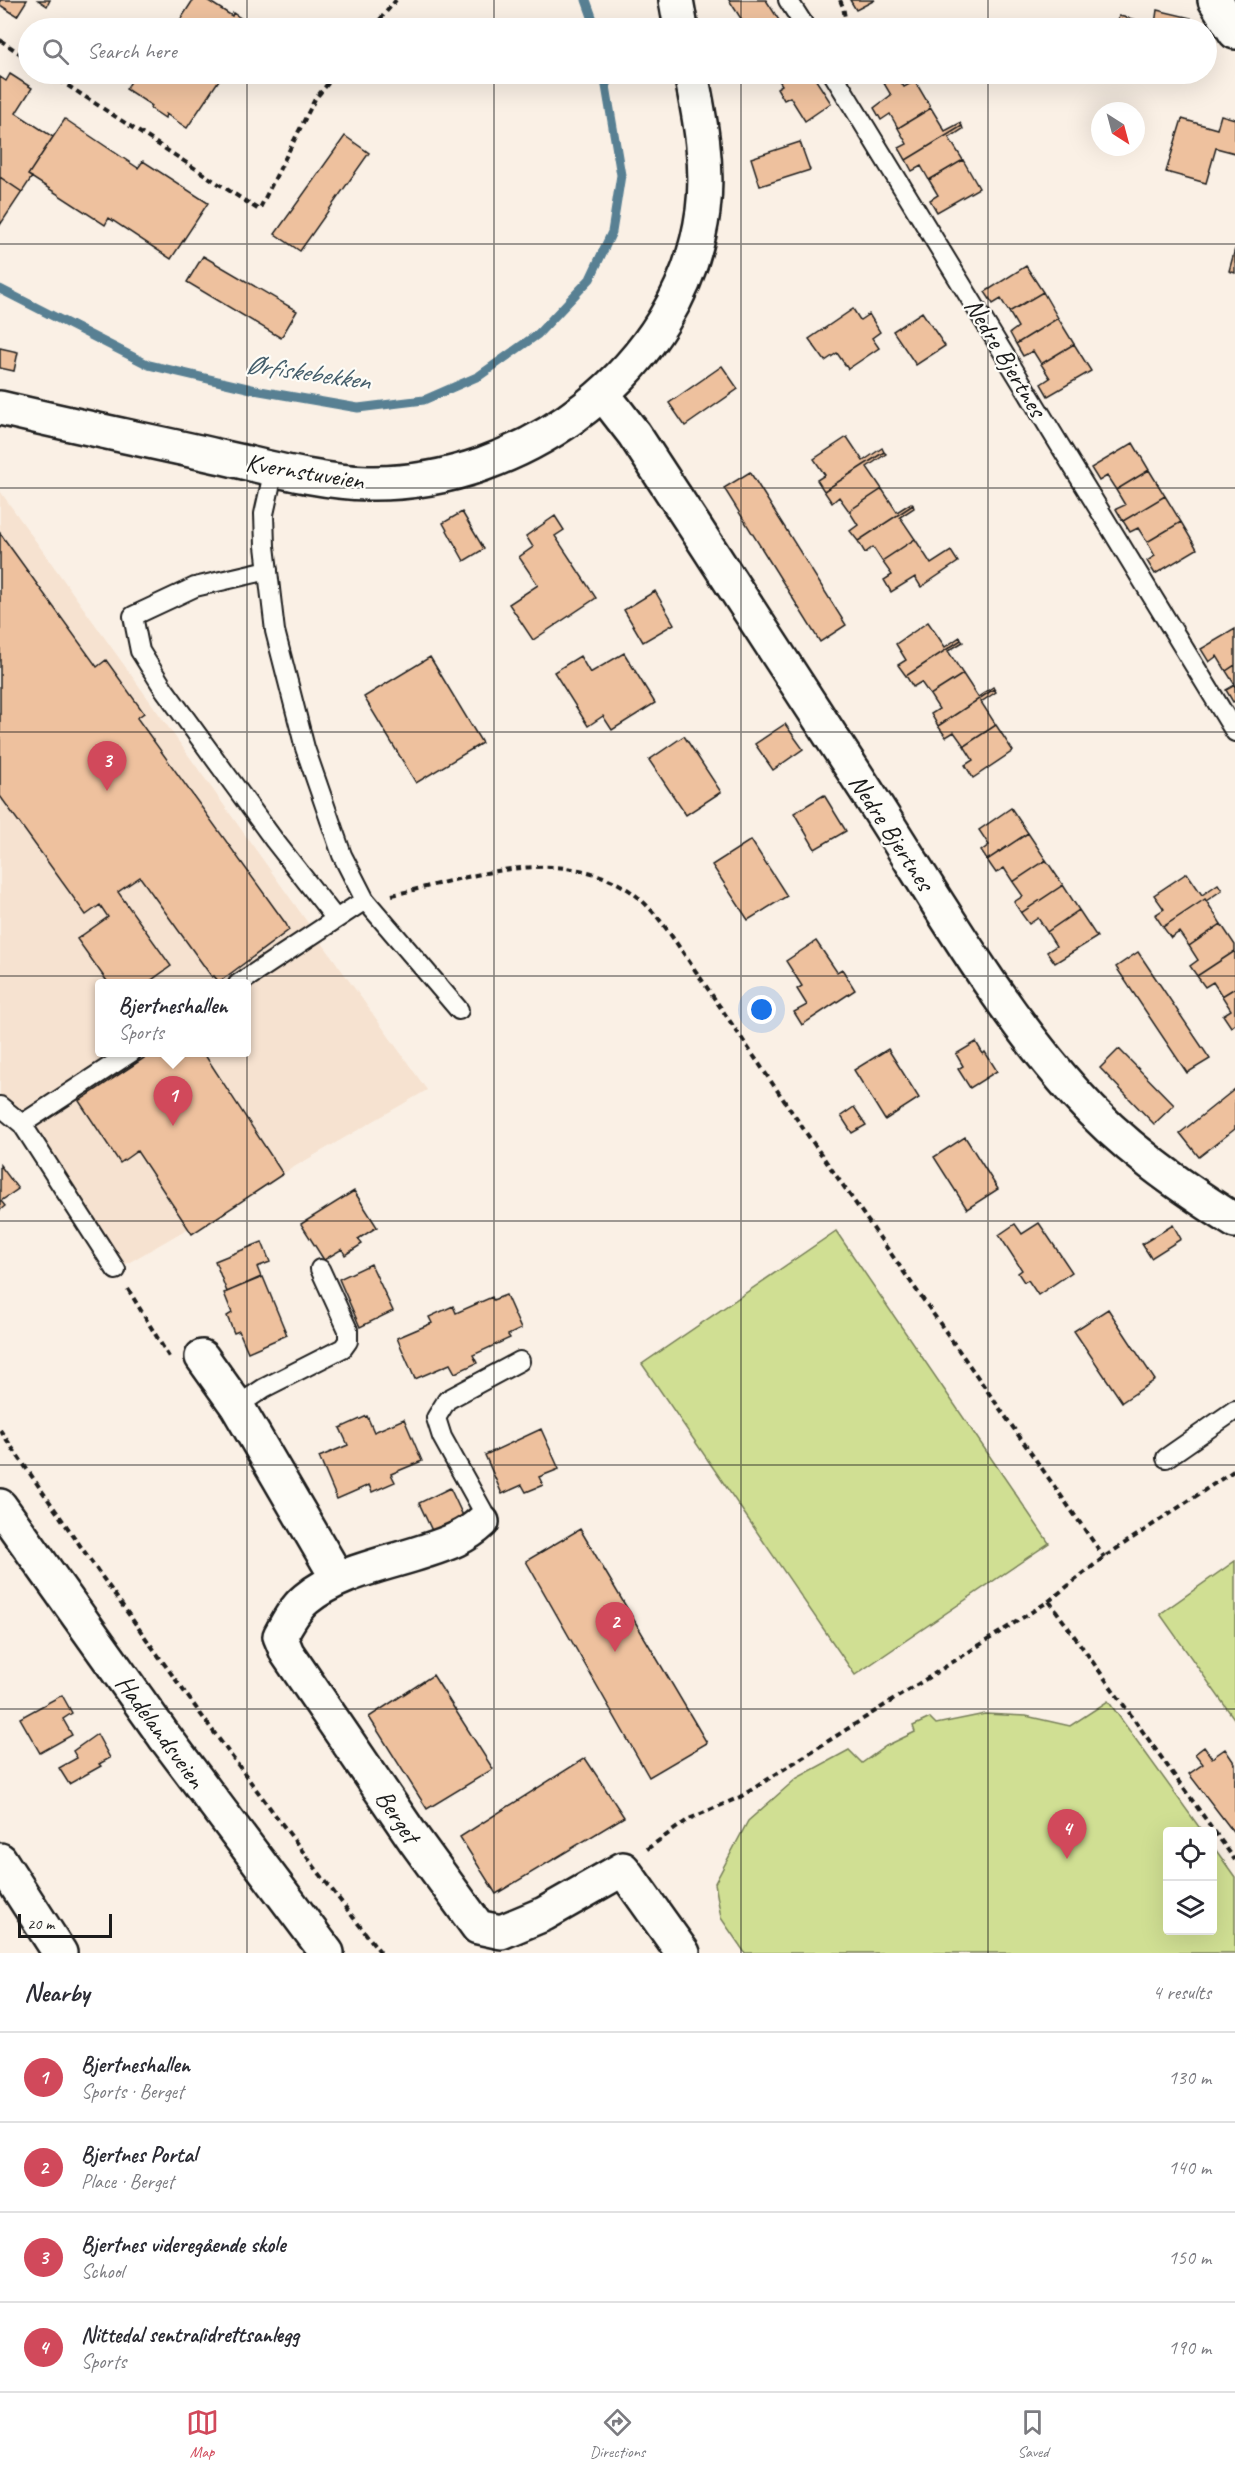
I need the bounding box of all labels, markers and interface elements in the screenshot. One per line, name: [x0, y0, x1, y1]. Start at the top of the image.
search box: [18, 18, 1217, 84]
icon: search: [39, 35, 72, 68]
text: Search here: [87, 37, 177, 65]
north arrow: [1091, 102, 1145, 156]
street label: Nedre Bjertnes: [957, 292, 1055, 424]
water label: Ørfiskebekken: [244, 347, 374, 398]
street label: Kvernstuveien: [243, 446, 368, 497]
pin: 3: [88, 742, 126, 791]
street label: Nedre Bjertnes: [842, 768, 943, 899]
popup: [95, 979, 251, 1057]
text: Bjertneshallen: [119, 992, 227, 1020]
your location: [747, 995, 776, 1024]
text: Sports: [119, 1020, 164, 1045]
pin: 1: [154, 1076, 192, 1126]
pin: 2: [596, 1602, 634, 1652]
street label: Hadelandsveien: [108, 1668, 214, 1796]
street label: Berget: [368, 1783, 429, 1852]
pin: 4: [1048, 1810, 1086, 1859]
map controls: [1163, 1827, 1217, 1935]
button: locate: [1163, 1827, 1217, 1881]
button: layers: [1163, 1881, 1217, 1935]
scale bar: [18, 1911, 112, 1938]
text: 20 m: [27, 1914, 54, 1934]
text: Nearby: [24, 1976, 89, 2009]
text: 4 results: [1152, 1980, 1211, 2005]
text: Bjertneshallen: [81, 2051, 190, 2079]
text: 1: [39, 2065, 48, 2090]
text: 130 m: [1168, 2065, 1211, 2090]
text: Sports · Berget: [81, 2079, 184, 2104]
text: Bjertnes Portal: [81, 2141, 197, 2169]
text: 2: [39, 2155, 48, 2180]
text: 140 m: [1168, 2155, 1211, 2180]
text: Place · Berget: [81, 2169, 174, 2194]
text: Bjertnes videregående skole: [81, 2231, 285, 2259]
text: 3: [39, 2245, 48, 2270]
text: 150 m: [1168, 2245, 1211, 2270]
text: School: [81, 2259, 124, 2284]
text: Nittedal sentralidrettsanlegg: [81, 2321, 299, 2349]
text: 4: [39, 2335, 48, 2360]
text: 190 m: [1168, 2335, 1211, 2360]
text: Sports: [81, 2349, 126, 2374]
tab: Map: [186, 2406, 219, 2462]
tab: Directions: [590, 2406, 645, 2462]
tab: Saved: [1016, 2406, 1049, 2462]

